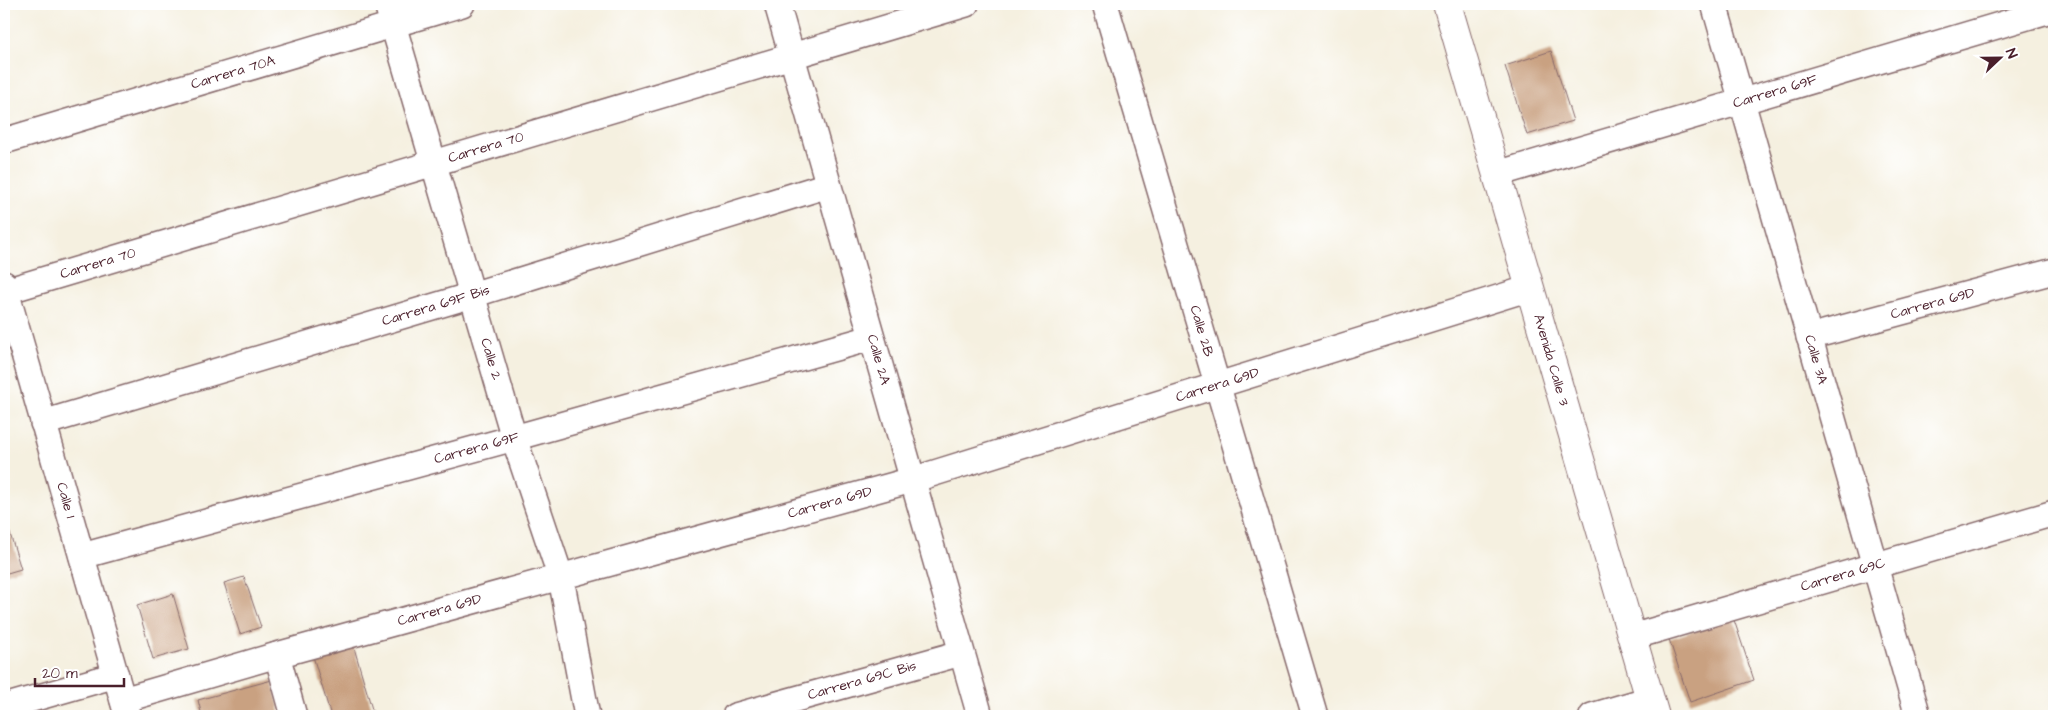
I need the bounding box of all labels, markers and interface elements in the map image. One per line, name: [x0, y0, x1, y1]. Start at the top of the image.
north arrow: [1976, 32, 2026, 82]
text: N: [2000, 46, 2022, 62]
street label: Carrera 70A: [188, 50, 278, 95]
street label: Carrera 69F: [1730, 70, 1820, 114]
street label: Carrera 70: [446, 127, 526, 168]
street label: Carrera 70: [58, 243, 138, 284]
street label: Carrera 69F Bis: [379, 280, 492, 331]
street label: Carrera 69D: [1888, 283, 1977, 325]
street label: Calle 2B: [1184, 303, 1219, 359]
street label: Avenida Calle 3: [1528, 312, 1574, 408]
street label: Calle 2A: [862, 332, 895, 387]
street label: Calle 3A: [1799, 333, 1833, 387]
street label: Calle 2: [475, 336, 507, 382]
street label: Carrera 69D: [1173, 363, 1262, 407]
street label: Carrera 69F: [432, 427, 521, 469]
street label: Calle 1: [51, 480, 80, 521]
street label: Carrera 69D: [786, 481, 874, 524]
street label: Carrera 69C: [1798, 553, 1888, 597]
street label: Carrera 69D: [395, 589, 484, 631]
scale bar: [35, 655, 124, 687]
street label: Carrera 69C Bis: [806, 656, 919, 705]
text: 20 m: [42, 663, 78, 684]

